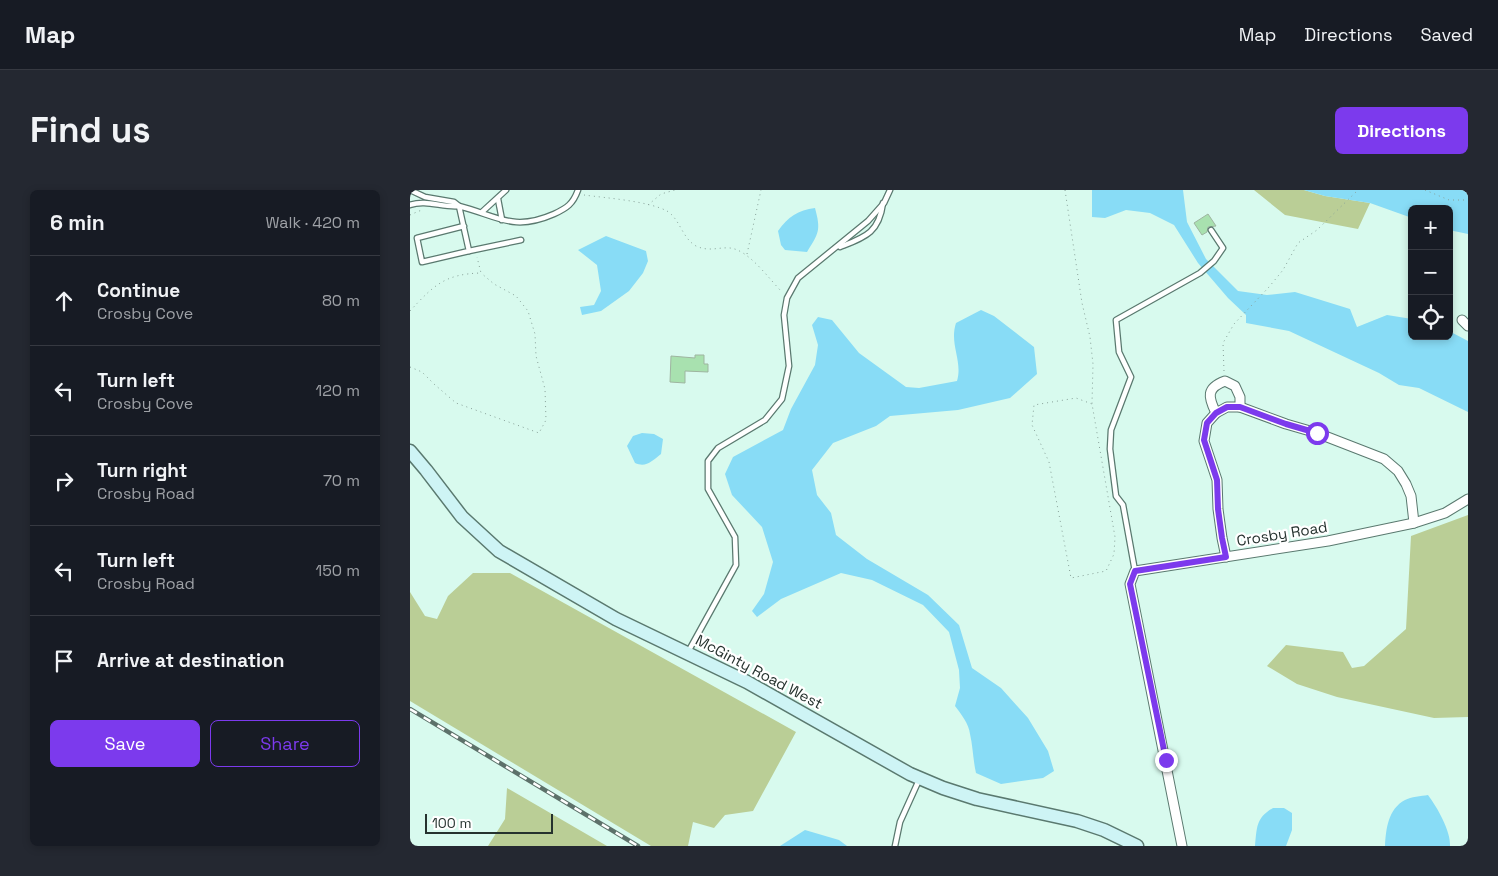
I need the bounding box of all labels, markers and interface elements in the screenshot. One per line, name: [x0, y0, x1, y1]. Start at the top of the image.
text: Map: [25, 19, 75, 50]
text: Map: [1239, 23, 1276, 46]
text: Directions: [1304, 23, 1393, 46]
text: Saved: [1421, 23, 1473, 46]
button: Directions: [1335, 107, 1468, 154]
text: Find us: [30, 108, 151, 152]
map controls: [1408, 205, 1453, 340]
button: +: [1408, 205, 1453, 250]
text: 6 min: [50, 209, 105, 236]
text: Walk · 420 m: [265, 212, 360, 233]
button: −: [1408, 250, 1453, 295]
text: Continue: [97, 278, 180, 303]
icon: ahead: [50, 287, 78, 315]
text: 80 m: [322, 290, 360, 311]
button: locate: [1408, 295, 1453, 340]
text: Crosby Cove: [97, 303, 193, 324]
text: Turn left: [97, 368, 175, 393]
icon: left: [50, 377, 78, 405]
text: 120 m: [316, 380, 360, 401]
text: Crosby Cove: [97, 393, 193, 414]
route start: [1306, 422, 1329, 445]
text: Turn right: [97, 458, 187, 483]
icon: right: [50, 467, 78, 495]
text: 70 m: [323, 470, 360, 491]
text: Crosby Road: [97, 483, 195, 504]
street label: Crosby Road: [1235, 517, 1329, 550]
text: Turn left: [97, 548, 175, 573]
icon: left: [50, 557, 78, 585]
text: 150 m: [316, 560, 360, 581]
text: Crosby Road: [97, 573, 195, 594]
street label: McGinty Road West: [692, 630, 826, 713]
icon: arrive: [50, 647, 78, 675]
text: Arrive at destination: [97, 648, 285, 673]
button: Save: [50, 720, 200, 767]
button: Share: [210, 720, 360, 767]
route end: [1155, 749, 1178, 772]
scale bar: [425, 811, 552, 834]
text: 100 m: [432, 814, 471, 832]

